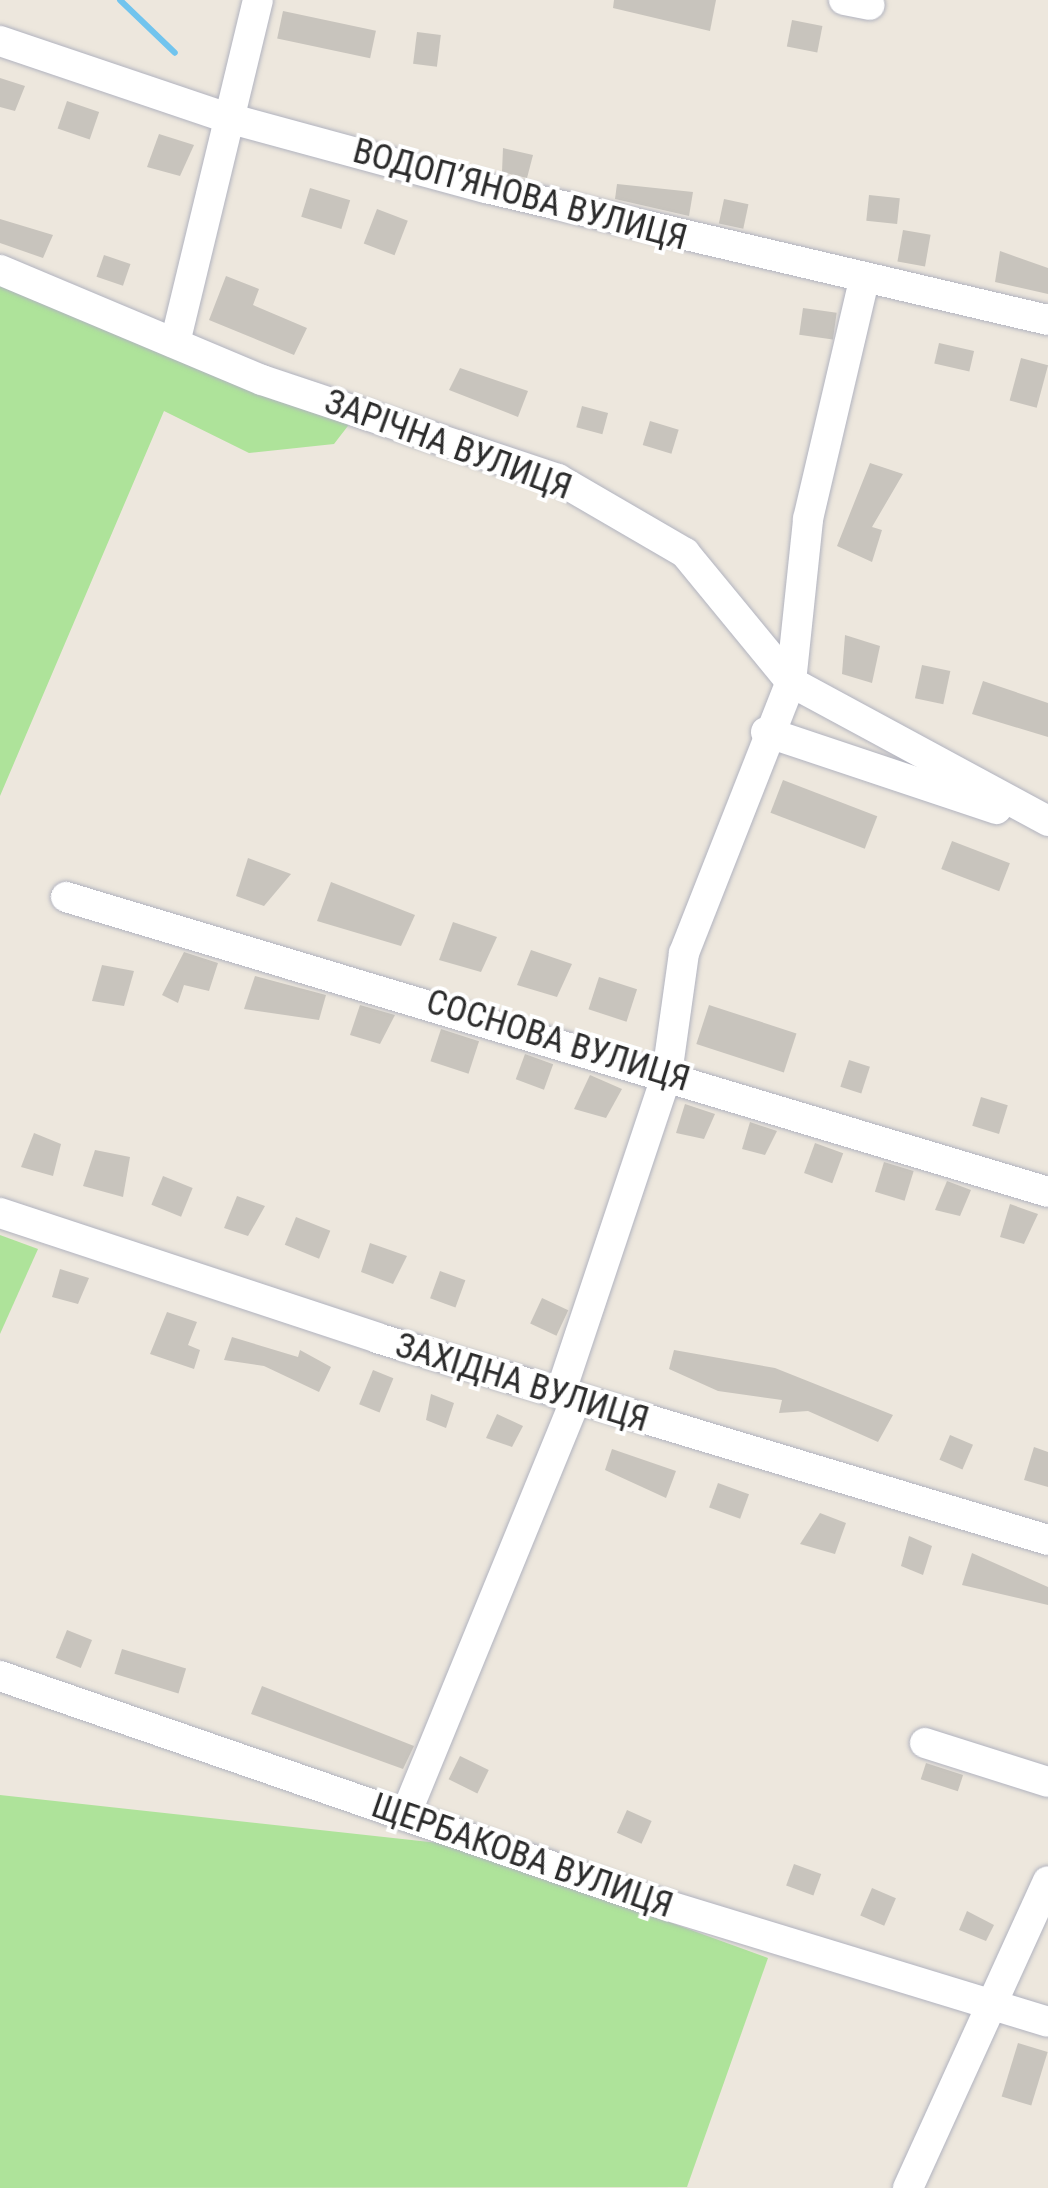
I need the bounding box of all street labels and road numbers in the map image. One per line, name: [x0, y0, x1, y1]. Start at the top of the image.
street label: ВОДОП’ЯНОВА ВУЛИЦЯ: [348, 130, 692, 260]
street label: ЗАРІЧНА ВУЛИЦЯ: [319, 381, 577, 509]
street label: СОСНОВА ВУЛИЦЯ: [421, 981, 695, 1101]
street label: ЗАХІДНА ВУЛИЦЯ: [390, 1325, 654, 1441]
street label: ЩЕРБАКОВА ВУЛИЦЯ: [366, 1785, 678, 1927]

